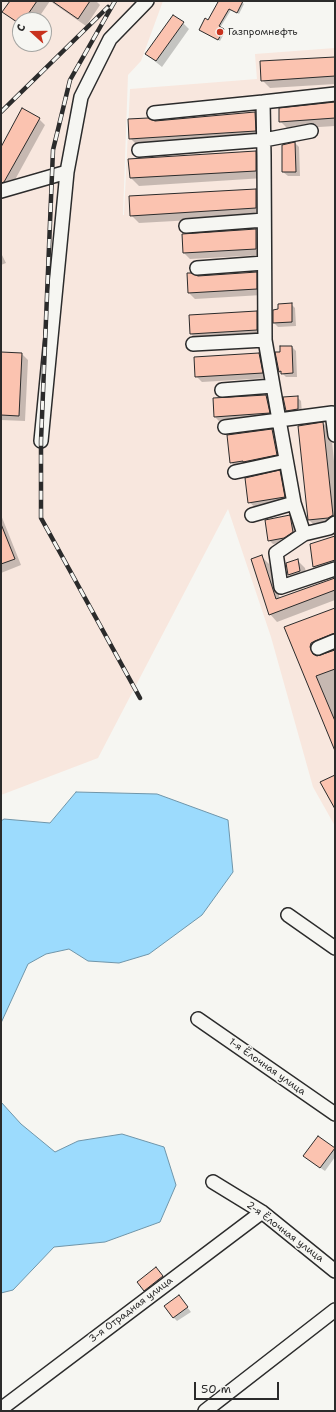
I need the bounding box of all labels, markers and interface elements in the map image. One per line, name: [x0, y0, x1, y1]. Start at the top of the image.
north arrow: [12, 12, 52, 52]
text: С: [13, 22, 29, 34]
place label: Газпромнефть: [228, 26, 298, 38]
marker: Газпромнефть: [215, 27, 225, 37]
street label: 1-я Ёлочная улица: [226, 1036, 308, 1098]
street label: 2-я Ёлочная улица: [244, 1199, 326, 1265]
street label: 3-я Отрадная улица: [87, 1275, 175, 1345]
scale bar: [196, 1374, 281, 1400]
text: 50 m: [201, 1381, 231, 1397]

